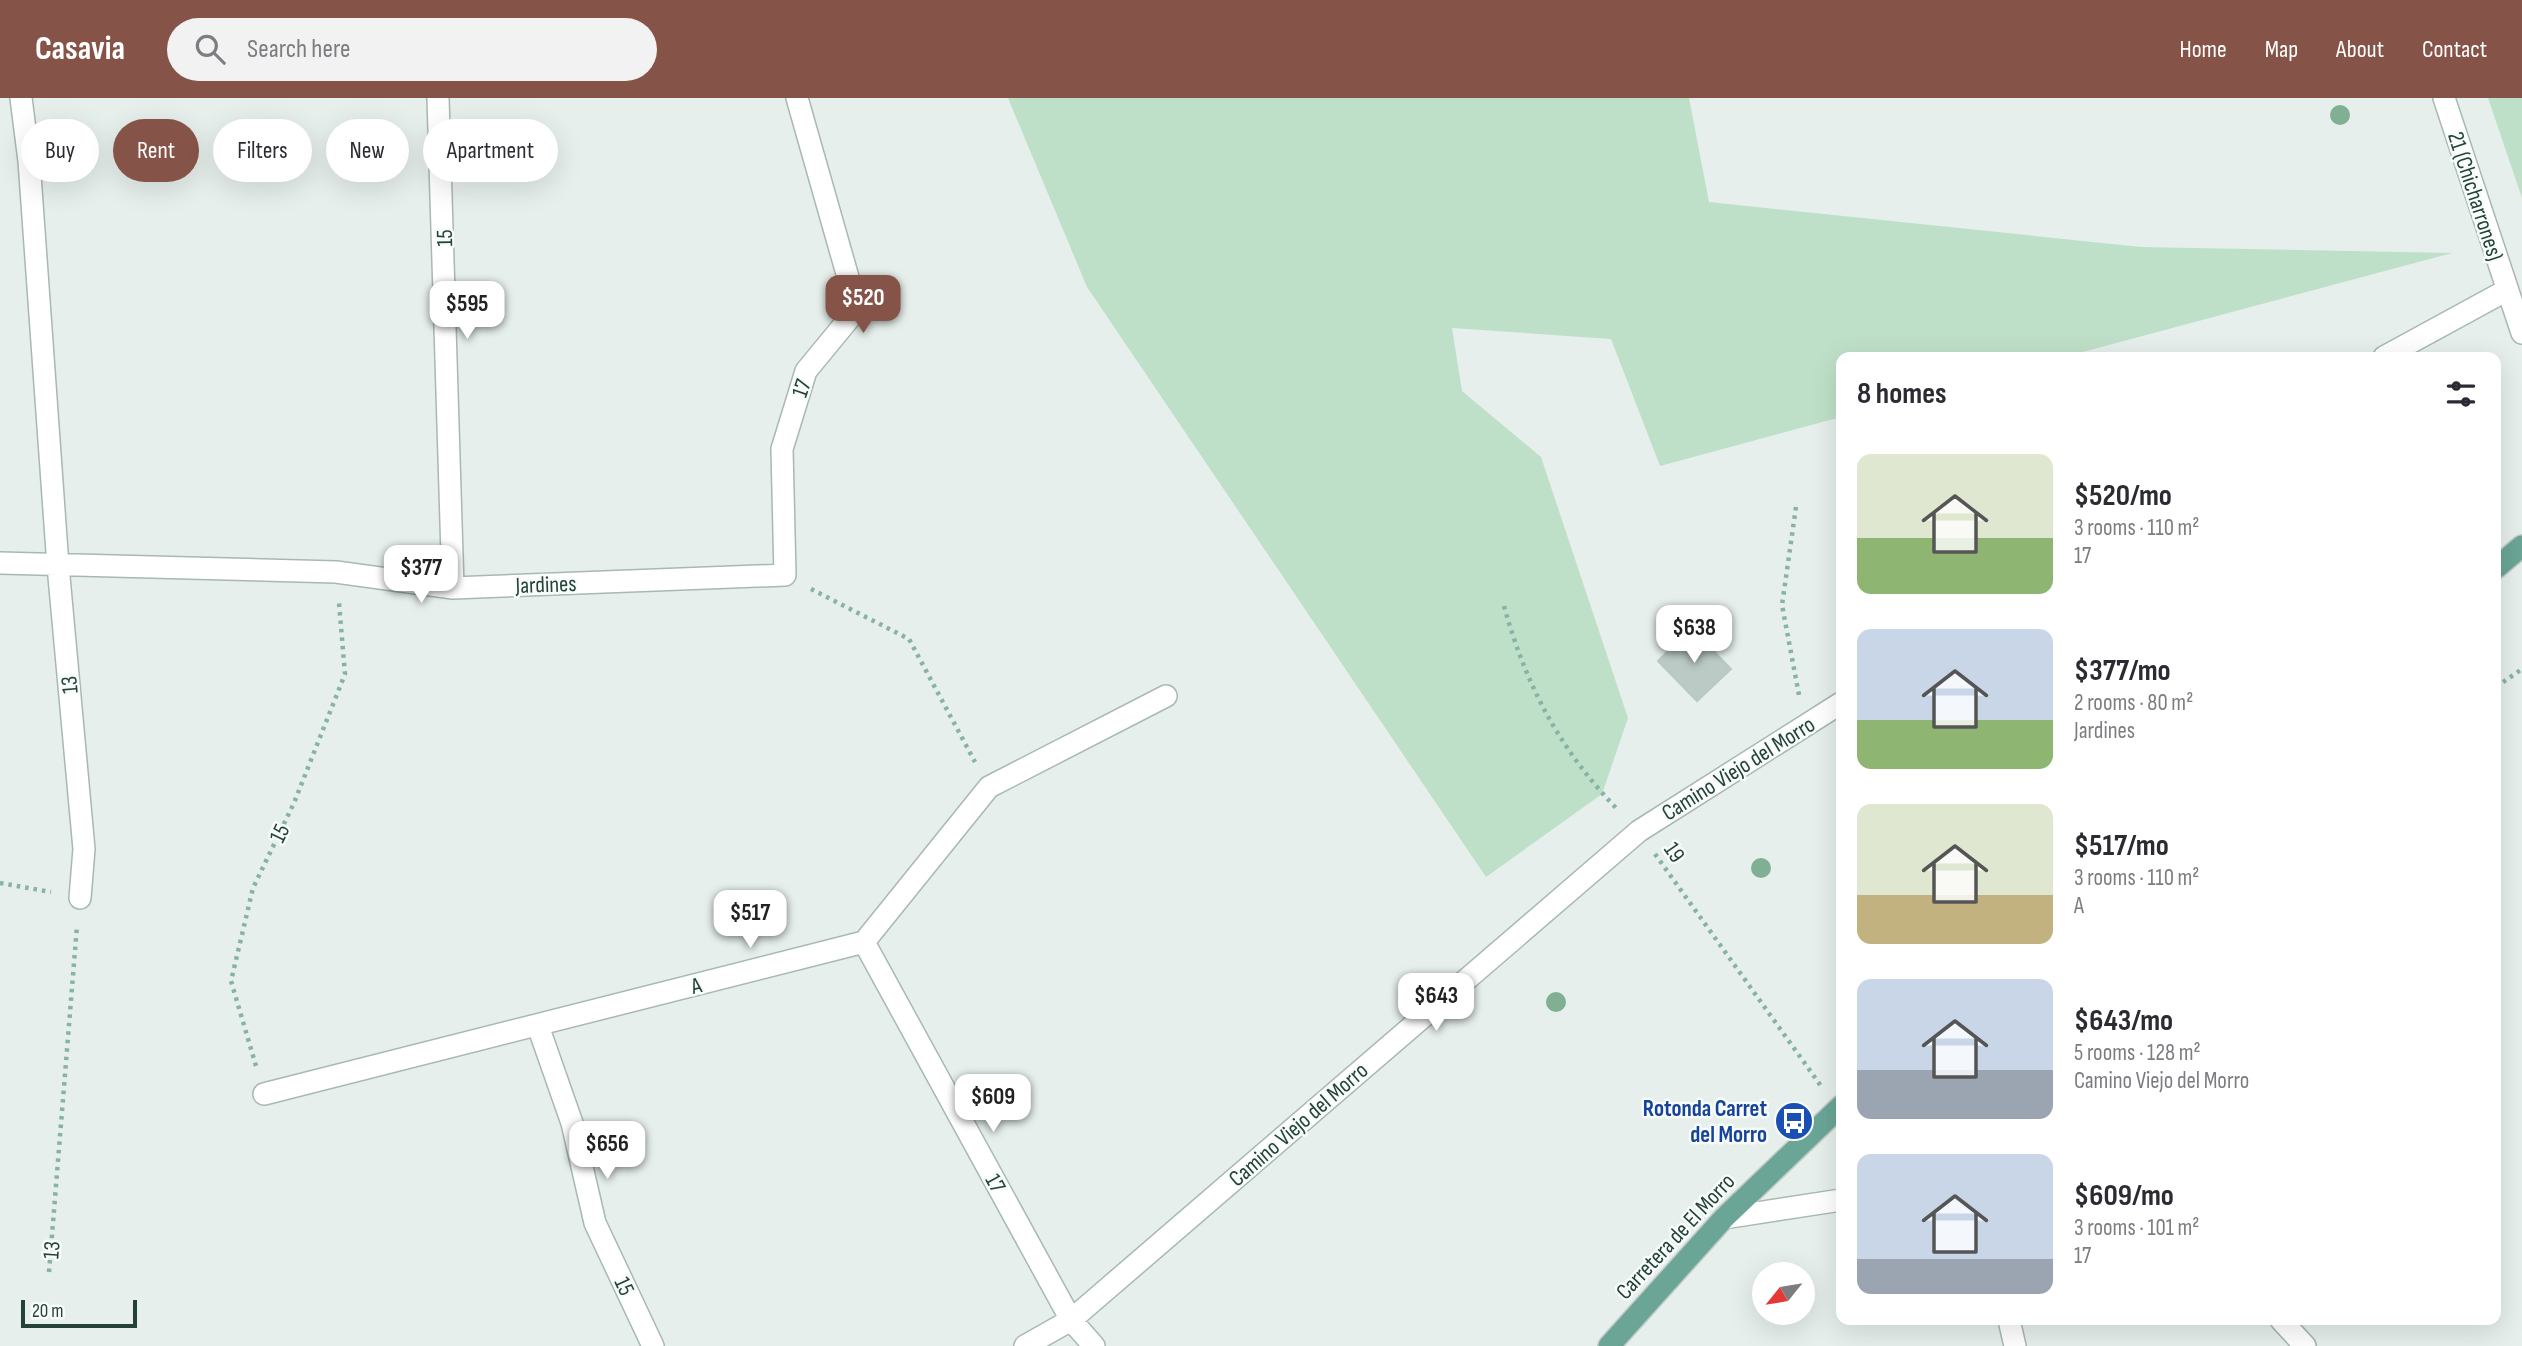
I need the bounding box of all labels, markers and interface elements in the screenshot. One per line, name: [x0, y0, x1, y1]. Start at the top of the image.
search box: [167, 18, 657, 81]
text: Casavia: [35, 29, 125, 69]
icon: search: [191, 30, 229, 68]
text: Search here: [247, 34, 350, 65]
text: Home: [2179, 35, 2227, 64]
text: Map: [2265, 35, 2298, 64]
text: About: [2336, 35, 2384, 64]
text: Contact: [2422, 35, 2487, 64]
chip: Buy: [21, 119, 99, 182]
chip: Rent: [113, 119, 199, 182]
chip: Filters: [213, 119, 312, 182]
chip: New: [326, 119, 409, 182]
chip: Apartment: [423, 119, 558, 182]
street label: 21 (Chicharrones): [2441, 128, 2509, 264]
street label: 15: [431, 229, 459, 247]
pin: $520: [822, 275, 904, 335]
pin: $595: [426, 282, 508, 341]
text: $520: [842, 284, 884, 312]
text: $595: [446, 290, 488, 318]
icon: filters: [2442, 375, 2480, 413]
street label: 17: [786, 376, 818, 401]
text: 8 homes: [1857, 376, 1946, 412]
text: $520/mo: [2074, 478, 2172, 514]
icon: home: [1913, 482, 1997, 566]
text: 3 rooms · 110 m²: [2074, 514, 2199, 542]
text: 17: [2074, 542, 2091, 570]
pin: $377: [380, 546, 462, 605]
text: $377: [400, 554, 442, 582]
street label: Jardines: [514, 570, 577, 600]
pin: $638: [1653, 606, 1735, 665]
text: $638: [1672, 614, 1716, 642]
text: $377/mo: [2074, 653, 2171, 689]
icon: home: [1913, 657, 1997, 741]
street label: 13: [55, 675, 85, 695]
text: 2 rooms · 80 m²: [2074, 689, 2193, 717]
street label: Camino Viejo del Morro: [1657, 711, 1820, 827]
text: Jardines: [2074, 717, 2135, 745]
street label: 15: [264, 820, 296, 847]
text: $517/mo: [2074, 828, 2169, 864]
icon: home: [1913, 832, 1997, 916]
street label: 19: [1657, 837, 1691, 868]
text: 3 rooms · 110 m²: [2074, 864, 2199, 892]
pin: $517: [709, 890, 791, 950]
text: A: [2074, 892, 2084, 920]
text: $517: [730, 899, 770, 927]
street label: A: [687, 971, 705, 1001]
pin: $643: [1395, 974, 1477, 1033]
text: $643: [1414, 982, 1458, 1010]
text: $643/mo: [2074, 1003, 2173, 1039]
icon: home: [1913, 1007, 1997, 1091]
text: 5 rooms · 128 m²: [2074, 1039, 2201, 1067]
street label: Camino Viejo del Morro: [1223, 1057, 1374, 1193]
text: Camino Viejo del Morro: [2074, 1067, 2249, 1095]
pin: $609: [952, 1074, 1034, 1134]
text: $609: [971, 1083, 1015, 1111]
place label: Rotonda Carret del Morro: [1643, 1095, 1767, 1149]
bus stop icon: Rotonda Carret del Morro: [1773, 1100, 1815, 1142]
pin: $656: [566, 1122, 648, 1181]
text: $656: [585, 1130, 629, 1158]
street label: Carretera de El Morro: [1610, 1168, 1741, 1305]
street label: 17: [979, 1169, 1012, 1198]
text: $609/mo: [2074, 1178, 2174, 1214]
icon: home: [1913, 1182, 1997, 1266]
text: 3 rooms · 101 m²: [2074, 1214, 2199, 1242]
street label: 13: [37, 1240, 67, 1260]
text: 17: [2074, 1242, 2091, 1270]
north arrow: [1752, 1262, 1815, 1325]
map controls: [1752, 1262, 1815, 1325]
street label: 15: [608, 1273, 640, 1300]
scale bar: [21, 1297, 136, 1329]
text: 20 m: [32, 1300, 64, 1323]

